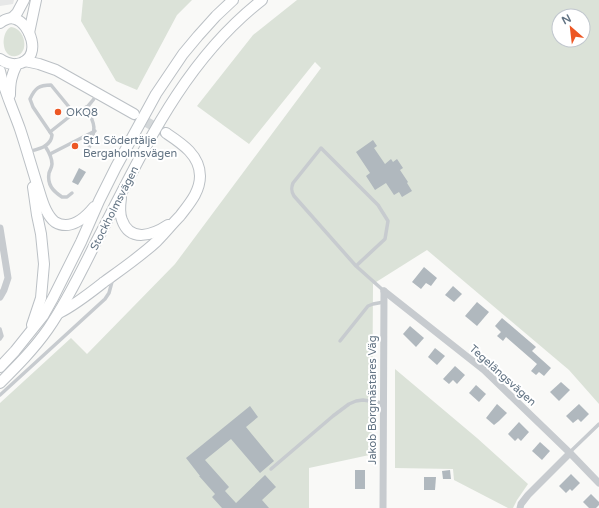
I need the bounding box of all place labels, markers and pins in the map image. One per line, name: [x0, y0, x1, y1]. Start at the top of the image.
place label: OKQ8: [66, 106, 98, 119]
marker: OKQ8: [53, 107, 63, 117]
place label: St1 Södertälje Bergaholmsvägen: [83, 134, 177, 160]
marker: St1 Södertälje Bergaholmsvägen: [70, 141, 80, 151]

